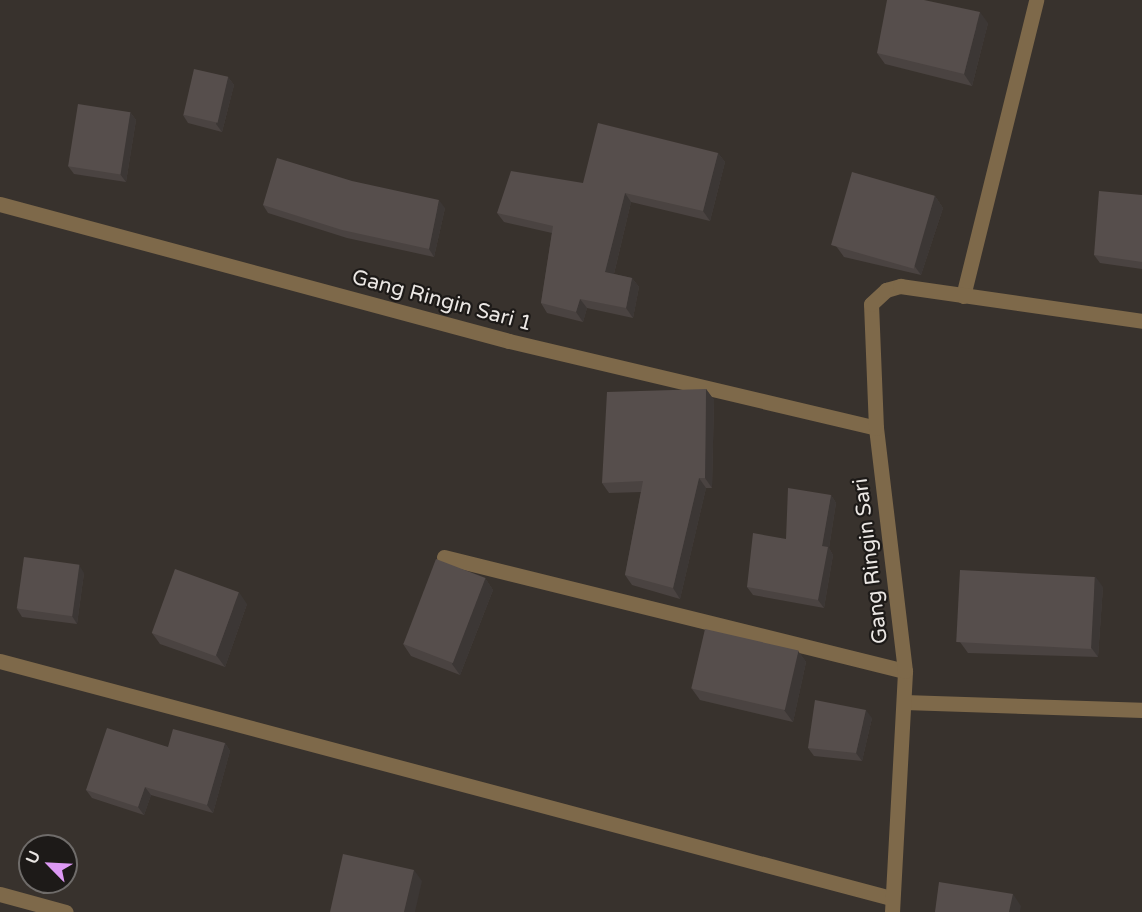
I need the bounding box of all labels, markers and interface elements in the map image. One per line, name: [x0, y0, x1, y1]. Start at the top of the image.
street label: Gang Ringin Sari 1: [349, 265, 535, 337]
street label: Gang Ringin Sari: [848, 477, 894, 645]
north arrow: [18, 834, 78, 894]
text: U: [22, 848, 45, 867]

